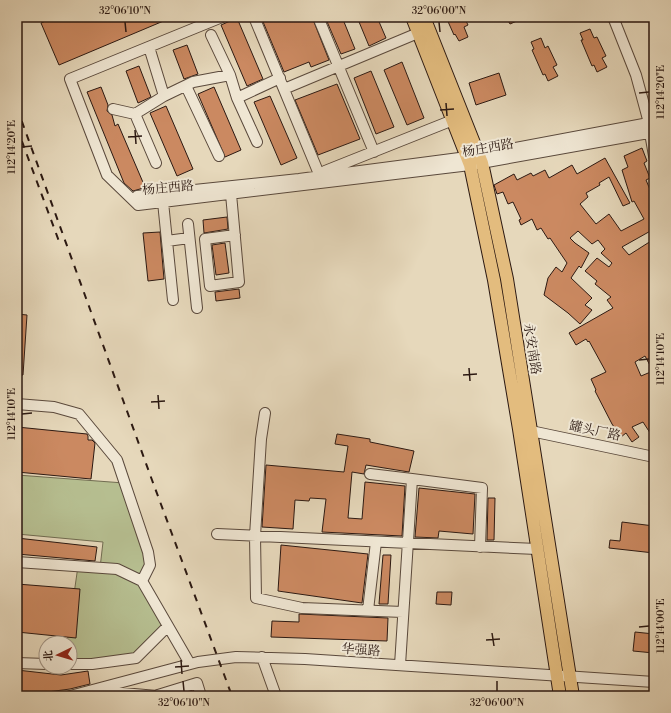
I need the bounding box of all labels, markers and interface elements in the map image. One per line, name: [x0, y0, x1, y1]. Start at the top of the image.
text: 32°06'10"N: [99, 5, 151, 17]
text: 32°06'00"N: [412, 5, 467, 17]
text: 112°14'20"E: [655, 65, 667, 119]
text: 112°14'20"E: [6, 120, 18, 174]
street label: 杨庄西路: [461, 136, 515, 160]
street label: 杨庄西路: [141, 178, 195, 198]
street label: 永安南路: [520, 322, 544, 376]
text: 112°14'10"E: [655, 333, 667, 385]
text: 112°14'10"E: [6, 388, 18, 440]
street label: 罐头厂路: [568, 418, 622, 444]
text: 112°14'00"E: [655, 599, 667, 653]
north arrow: [38, 635, 78, 675]
street label: 华强路: [341, 641, 381, 659]
text: 北: [42, 650, 56, 662]
text: 32°06'10"N: [158, 697, 210, 709]
text: 32°06'00"N: [470, 697, 525, 709]

